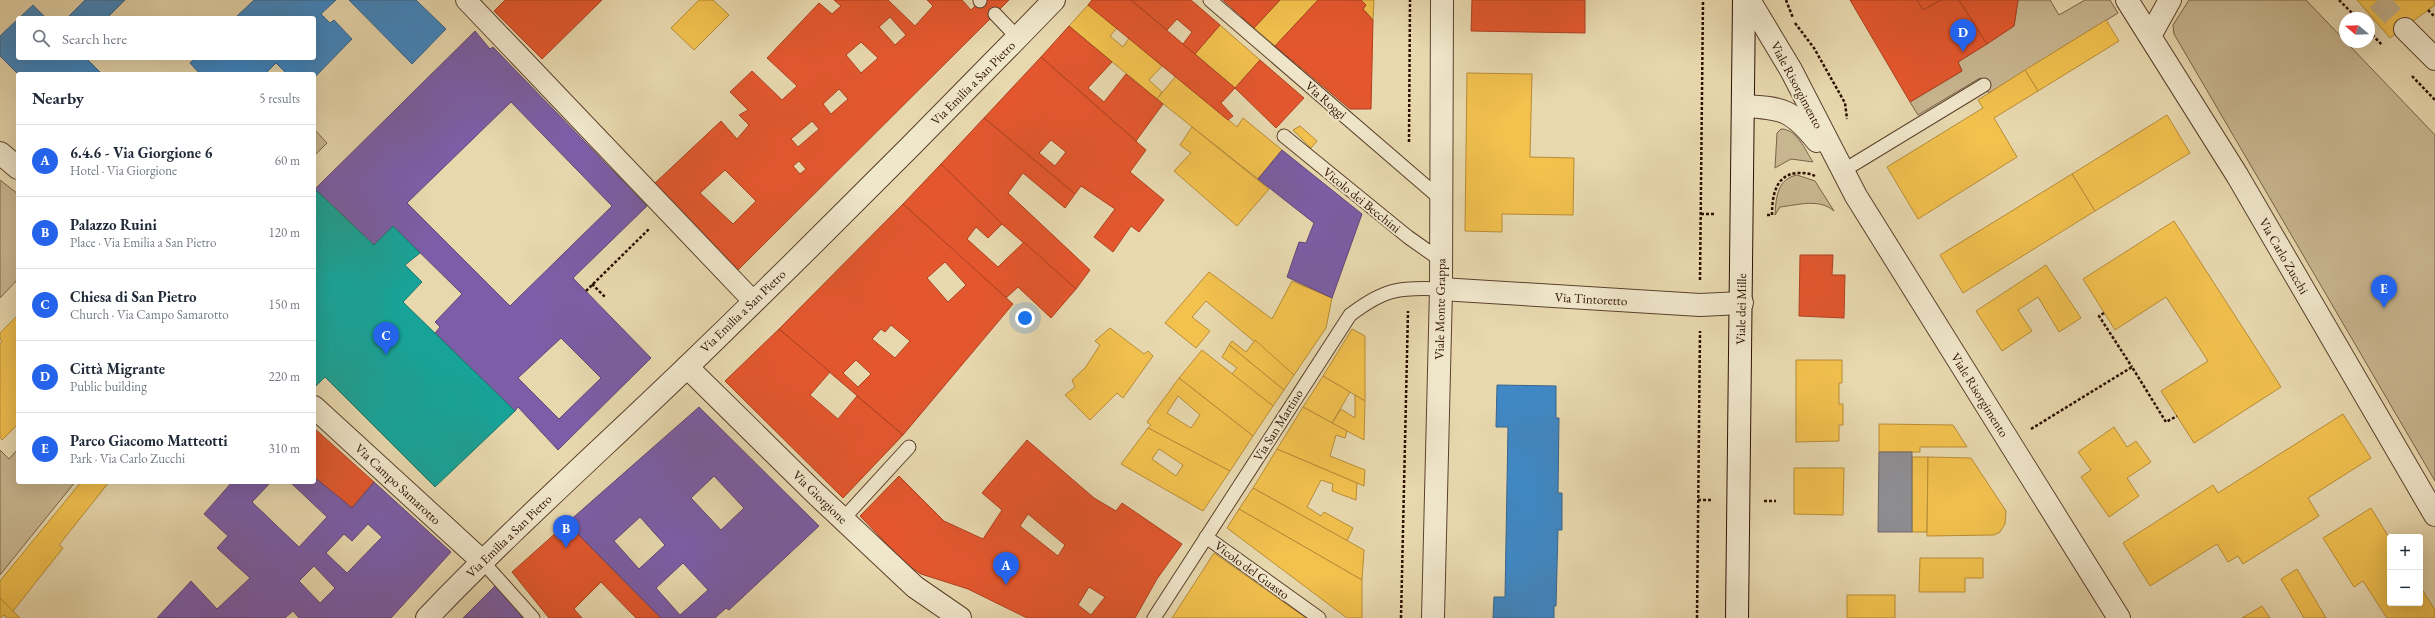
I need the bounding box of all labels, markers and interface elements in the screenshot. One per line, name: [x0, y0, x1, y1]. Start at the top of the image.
north arrow: [2339, 12, 2375, 48]
search box: [16, 16, 316, 60]
pin: D: [1950, 19, 1976, 52]
icon: search: [30, 27, 52, 49]
text: Search here: [62, 29, 127, 48]
street label: Via Emilia a San Pietro: [927, 37, 1019, 129]
street label: Viale Risorgimento: [1767, 38, 1827, 132]
street label: Via Roggi: [1302, 77, 1350, 123]
text: Nearby: [32, 87, 84, 109]
text: 5 results: [259, 90, 300, 107]
text: 6.4.6 - Via Giorgione 6: [70, 143, 212, 162]
text: A: [40, 152, 50, 169]
text: 60 m: [275, 152, 300, 169]
text: Hotel · Via Giorgione: [70, 162, 177, 179]
street label: Vicolo dei Becchini: [1320, 163, 1404, 237]
text: Palazzo Ruini: [70, 215, 157, 234]
street label: Via Carlo Zucchi: [2255, 215, 2313, 297]
text: B: [41, 224, 49, 241]
text: 120 m: [269, 224, 300, 241]
text: Place · Via Emilia a San Pietro: [70, 234, 216, 251]
street label: Viale Monte Grappa: [1431, 257, 1449, 360]
street label: Via Emilia a San Pietro: [696, 266, 790, 356]
street label: Viale dei Mille: [1732, 273, 1750, 345]
pin: E: [2371, 275, 2397, 308]
text: Chiesa di San Pietro: [70, 287, 197, 306]
street label: Via Tintoretto: [1554, 289, 1628, 309]
text: C: [40, 296, 50, 313]
text: 150 m: [269, 296, 300, 313]
text: Church · Via Campo Samarotto: [70, 306, 229, 323]
your location: [1015, 308, 1035, 328]
pin: C: [373, 322, 399, 355]
street label: Viale Risorgimento: [1947, 350, 2013, 440]
text: Città Migrante: [70, 359, 165, 378]
text: D: [40, 368, 50, 385]
text: 220 m: [269, 368, 300, 385]
text: Public building: [70, 378, 147, 395]
street label: Via San Martino: [1249, 386, 1307, 464]
text: Parco Giacomo Matteotti: [70, 431, 228, 450]
text: E: [41, 440, 49, 457]
text: 310 m: [269, 440, 300, 457]
street label: Via Campo Samarotto: [351, 440, 445, 528]
text: Park · Via Carlo Zucchi: [70, 450, 185, 467]
street label: Via Giorgione: [789, 467, 851, 527]
street label: Via Emilia a San Pietro: [462, 491, 556, 581]
pin: B: [553, 515, 579, 548]
map controls: [2387, 534, 2423, 606]
button: +: [2387, 534, 2423, 570]
street label: Vicolo del Guasto: [1211, 537, 1293, 603]
pin: A: [993, 552, 1019, 585]
button: −: [2387, 570, 2423, 606]

